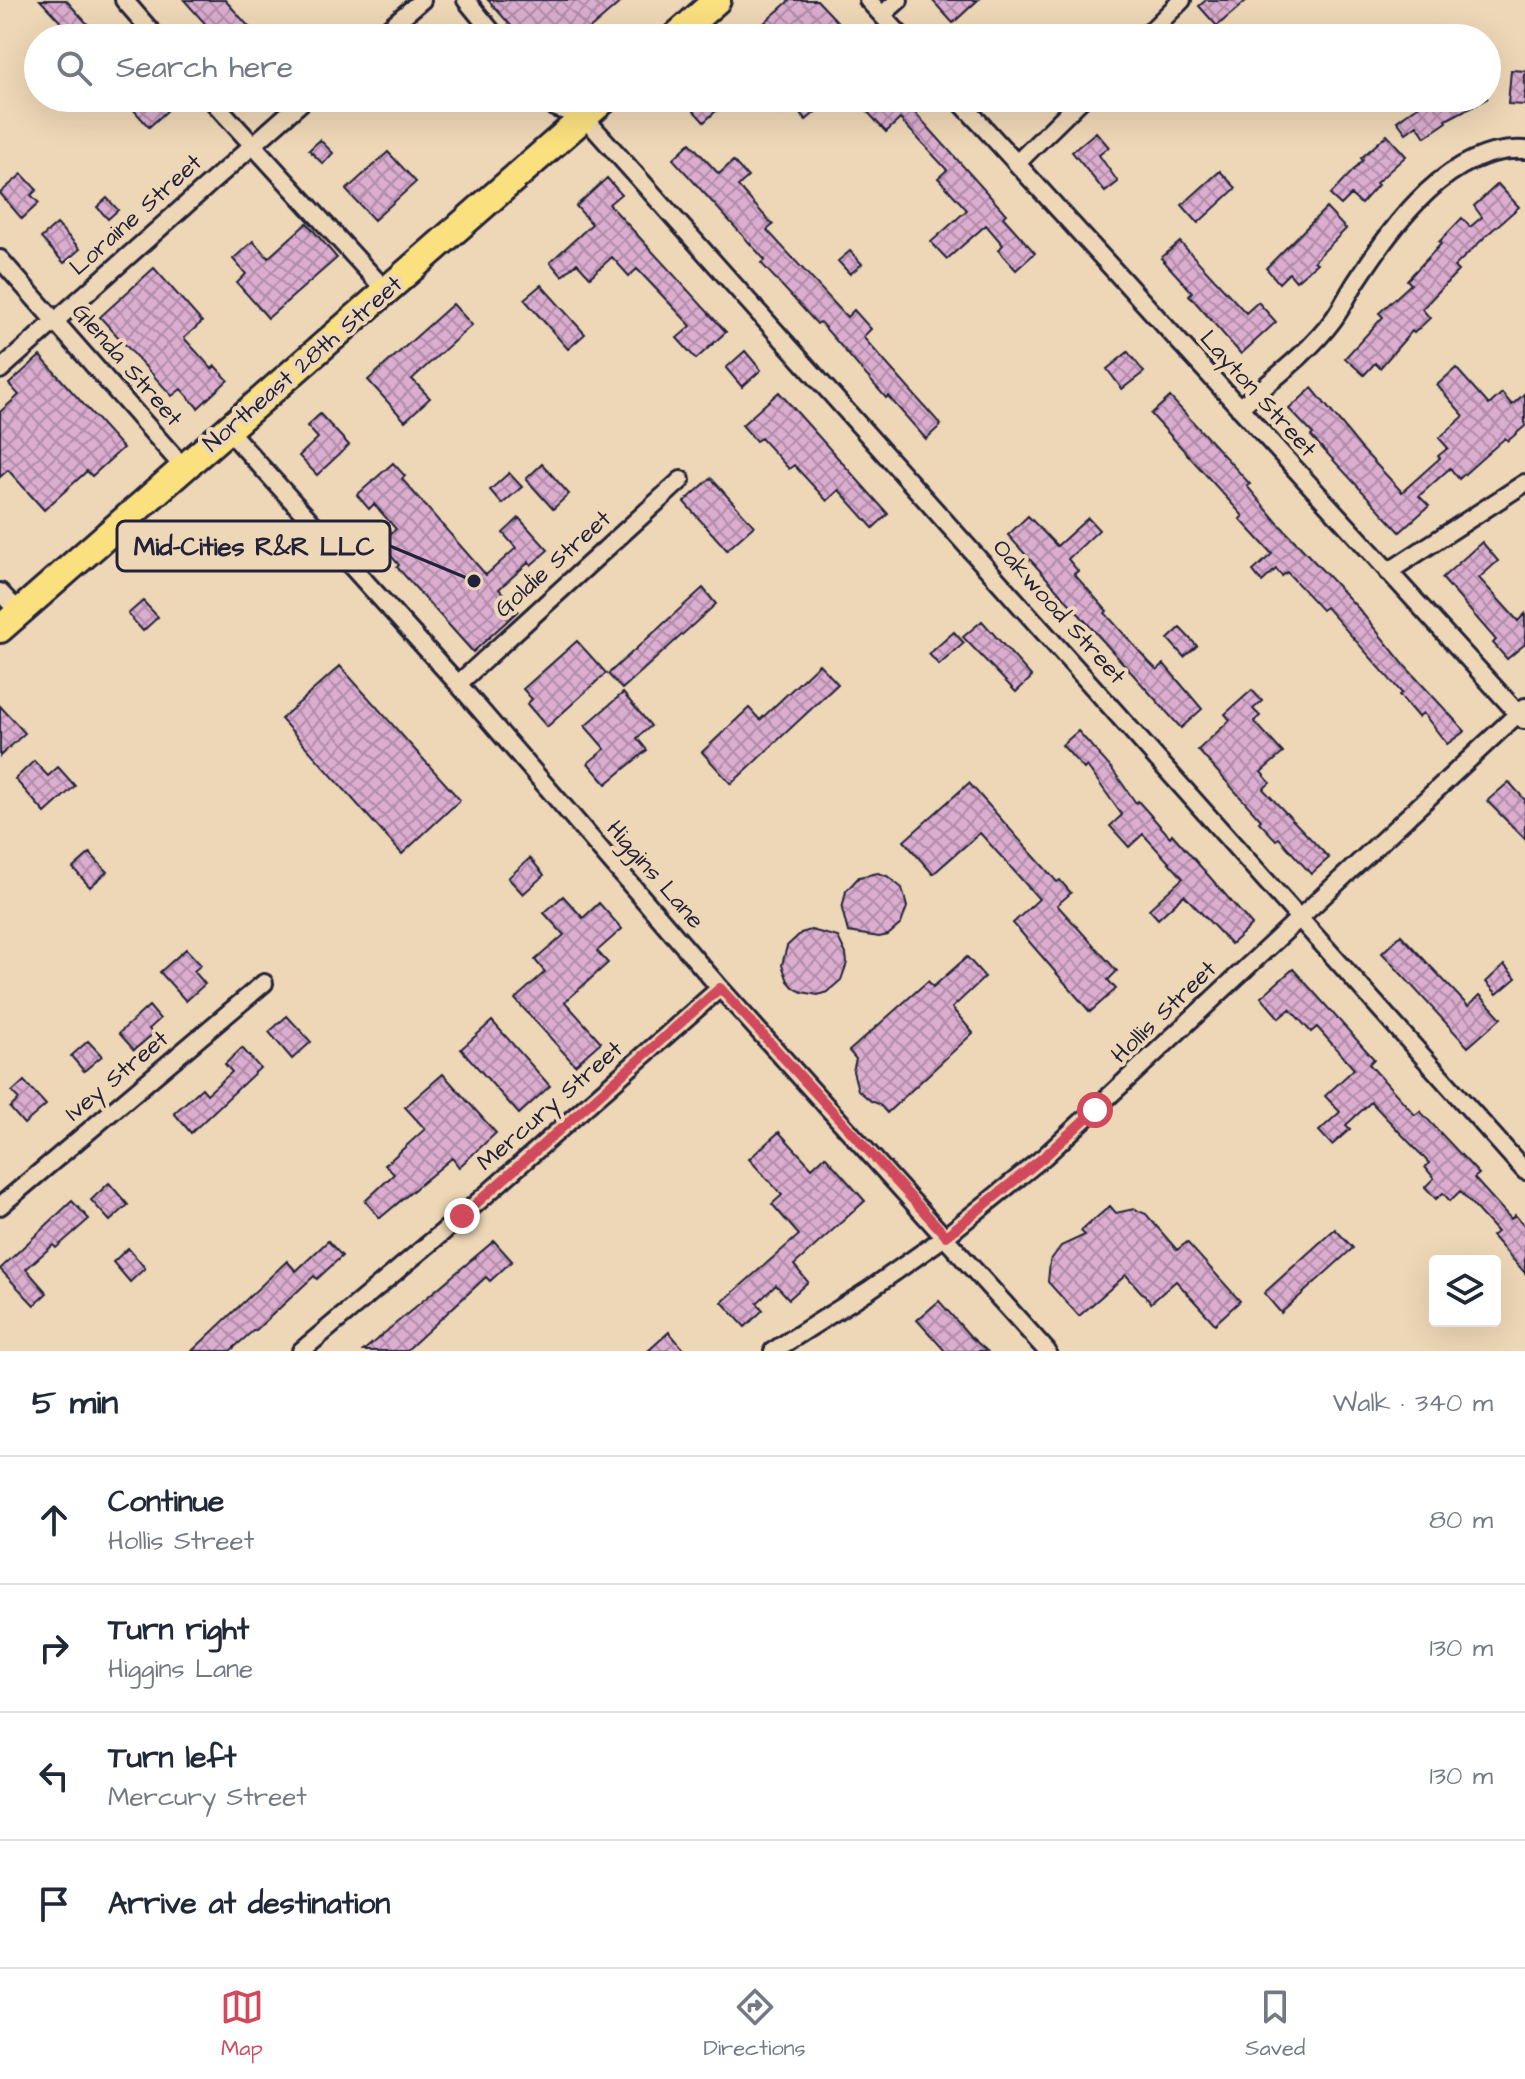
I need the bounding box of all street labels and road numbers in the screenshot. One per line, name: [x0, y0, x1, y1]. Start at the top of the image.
street label: Loraine Street: [62, 146, 210, 284]
street label: Northeast 28th Street: [196, 268, 410, 460]
street label: Glenda Street: [64, 296, 190, 434]
street label: Layton Street: [1191, 323, 1325, 466]
street label: Goldie Street: [487, 502, 619, 626]
street label: Oakwood Street: [984, 532, 1134, 692]
street label: Higgins Lane: [597, 813, 712, 937]
street label: Hollis Street: [1104, 953, 1225, 1071]
street label: Ivey Street: [58, 1022, 177, 1130]
street label: Mercury Street: [470, 1033, 631, 1180]

